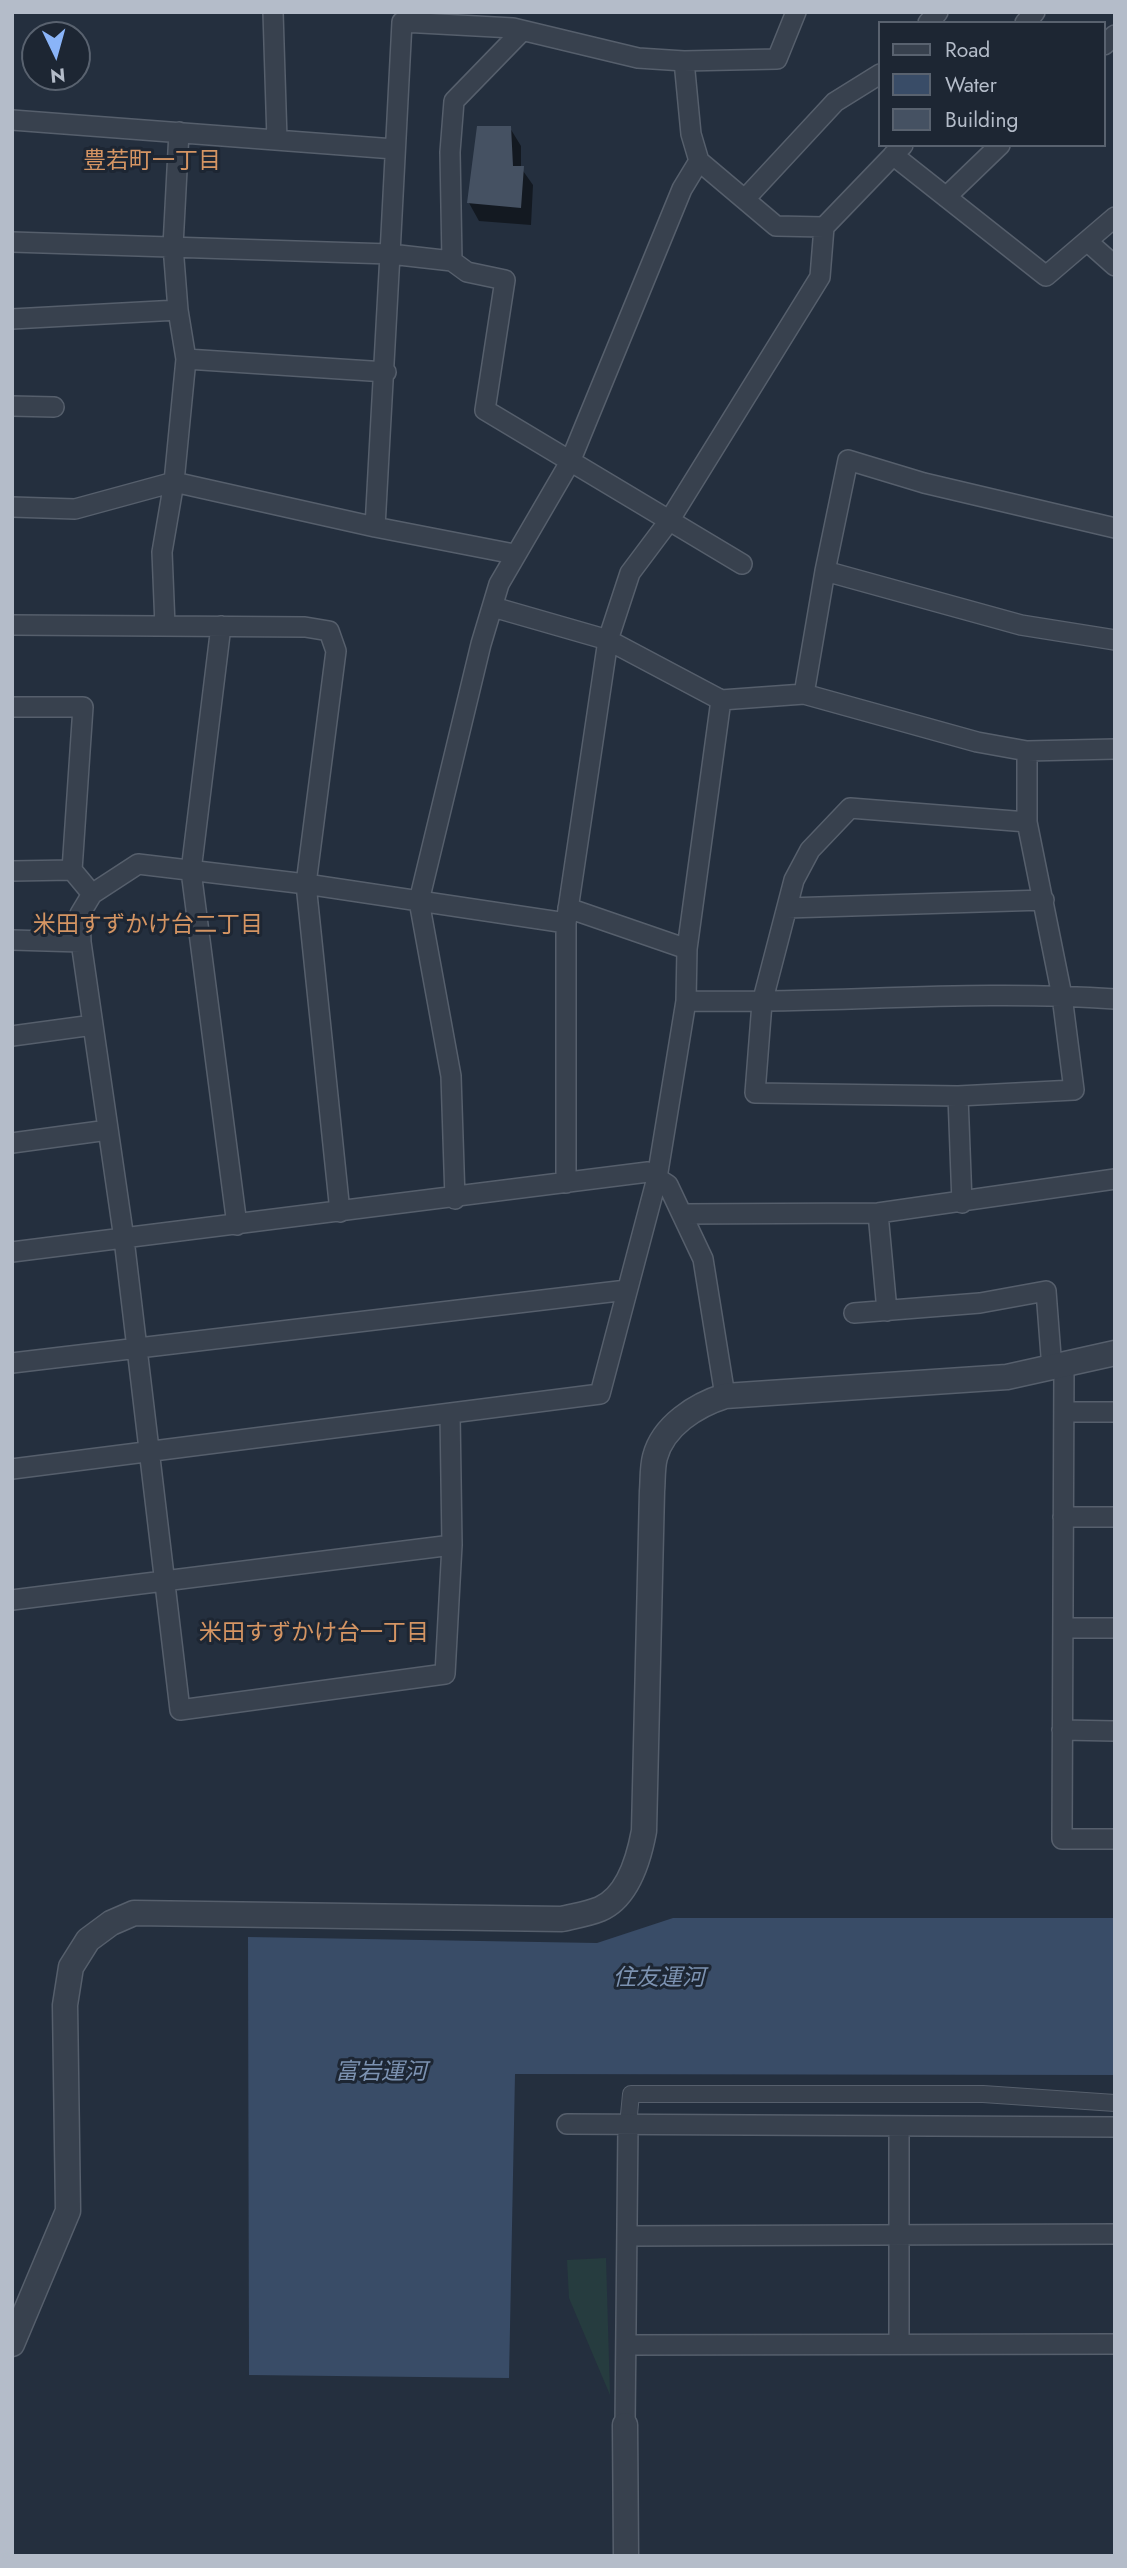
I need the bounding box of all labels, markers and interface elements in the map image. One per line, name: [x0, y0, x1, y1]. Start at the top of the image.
north arrow: [21, 21, 91, 91]
legend: [878, 21, 1106, 147]
text: Road: [945, 35, 990, 65]
text: N: [49, 61, 66, 90]
text: Water: [945, 70, 997, 100]
text: Building: [945, 105, 1018, 135]
district label: 豊若町一丁目: [83, 148, 221, 176]
district label: 米田すずかけ台二丁目: [33, 912, 263, 940]
district label: 米田すずかけ台一丁目: [199, 1620, 429, 1648]
water label: 住友運河: [613, 1965, 705, 1993]
water label: 富岩運河: [335, 2059, 427, 2087]

